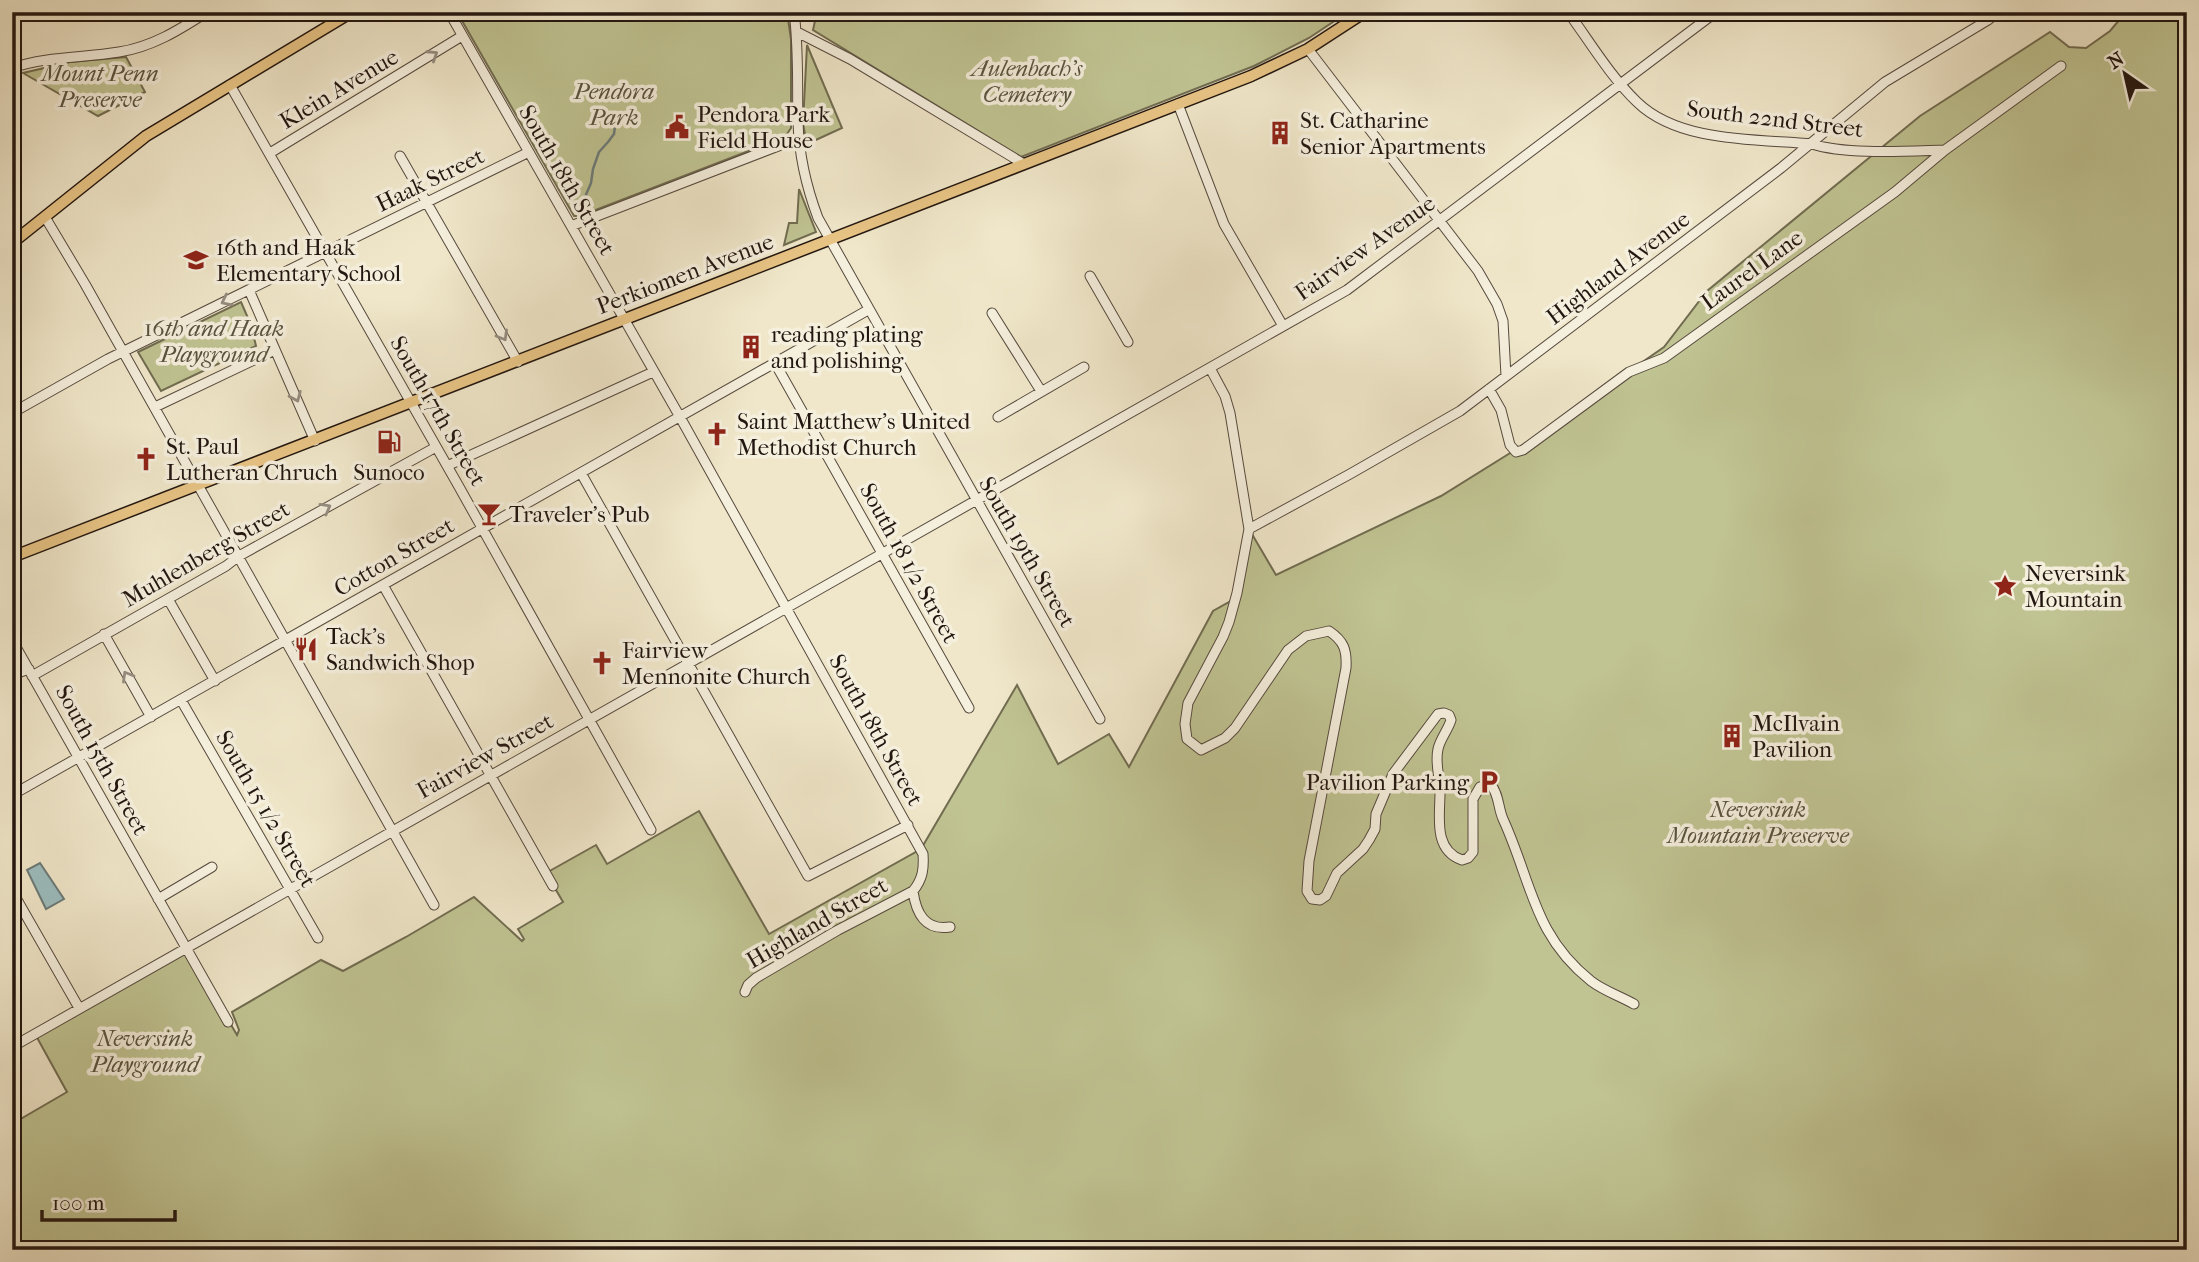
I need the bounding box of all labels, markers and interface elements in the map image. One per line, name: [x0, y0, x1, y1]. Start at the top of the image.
north arrow: [2090, 38, 2160, 108]
street label: Klein Avenue: [275, 43, 403, 135]
text: N: [2104, 47, 2129, 74]
one-way arrow: [425, 50, 438, 63]
park label: Aulenbach's Cemetery: [969, 55, 1083, 108]
park label: Mount Penn Preserve: [39, 60, 159, 113]
park label: Pendora Park: [573, 78, 654, 131]
street label: South 22nd Street: [1685, 95, 1865, 143]
street label: South 18th Street: [513, 100, 621, 260]
place label: Pendora Park Field House: [697, 101, 831, 154]
place label: St. Catharine Senior Apartments: [1300, 107, 1486, 160]
public building icon: Pendora Park Field House: [663, 113, 691, 141]
building icon: St. Catharine Senior Apartments: [1266, 119, 1294, 147]
street label: Haak Street: [372, 142, 488, 218]
street label: Fairview Avenue: [1290, 190, 1440, 306]
street label: Highland Avenue: [1541, 205, 1695, 331]
street label: Laurel Lane: [1696, 224, 1808, 316]
street label: Perkiomen Avenue: [593, 228, 777, 320]
place label: 16th and Haak Elementary School: [216, 234, 402, 287]
school or university icon: 16th and Haak Elementary School: [182, 246, 210, 274]
one-way arrow: [221, 293, 233, 307]
park label: 16th and Haak Playground: [144, 315, 284, 368]
place label: reading plating and polishing: [771, 321, 923, 374]
one-way arrow: [495, 329, 508, 342]
street label: South 17th Street: [384, 331, 492, 491]
building icon: reading plating and polishing: [737, 333, 765, 361]
one-way arrow: [287, 391, 301, 403]
place label: Saint Matthew's United Methodist Church: [737, 408, 971, 461]
church icon: Saint Matthew's United Methodist Church: [703, 420, 731, 448]
fuel station icon: Sunoco: [375, 428, 403, 456]
place label: St. Paul Lutheran Chruch: [166, 433, 338, 486]
church icon: St. Paul Lutheran Chruch: [132, 445, 160, 473]
place label: Sunoco: [353, 459, 425, 486]
street label: South 19th Street: [973, 472, 1081, 632]
street label: South 18 1/2 Street: [854, 478, 964, 648]
street label: Muhlenberg Street: [118, 495, 294, 613]
bar icon: Traveler's Pub: [475, 500, 503, 528]
place label: Traveler's Pub: [509, 501, 650, 528]
one-way arrow: [318, 503, 331, 516]
street label: Cotton Street: [329, 512, 459, 602]
place label: Neversink Mountain: [2025, 560, 2127, 613]
place icon: Neversink Mountain: [1991, 572, 2019, 600]
place label: Tack's Sandwich Shop: [326, 623, 475, 676]
restaurant icon: Tack's Sandwich Shop: [292, 635, 320, 663]
place label: Fairview Mennonite Church: [622, 637, 811, 690]
church icon: Fairview Mennonite Church: [588, 649, 616, 677]
street label: South 18th Street: [823, 650, 929, 810]
one-way arrow: [122, 670, 135, 683]
street label: South 15th Street: [50, 680, 154, 840]
street label: Fairview Street: [412, 707, 558, 805]
place label: McIlvain Pavilion: [1752, 710, 1841, 763]
building icon: McIlvain Pavilion: [1718, 722, 1746, 750]
street label: South 15 1/2 Street: [210, 726, 322, 892]
parking icon: Pavilion Parking: [1475, 768, 1503, 796]
place label: Pavilion Parking: [1306, 769, 1470, 796]
park label: Neversink Mountain Preserve: [1665, 796, 1850, 849]
street label: Highland Street: [742, 872, 892, 974]
park label: Neversink Playground: [90, 1025, 202, 1078]
scale bar: [42, 1178, 175, 1222]
text: 100 m: [52, 1191, 105, 1215]

